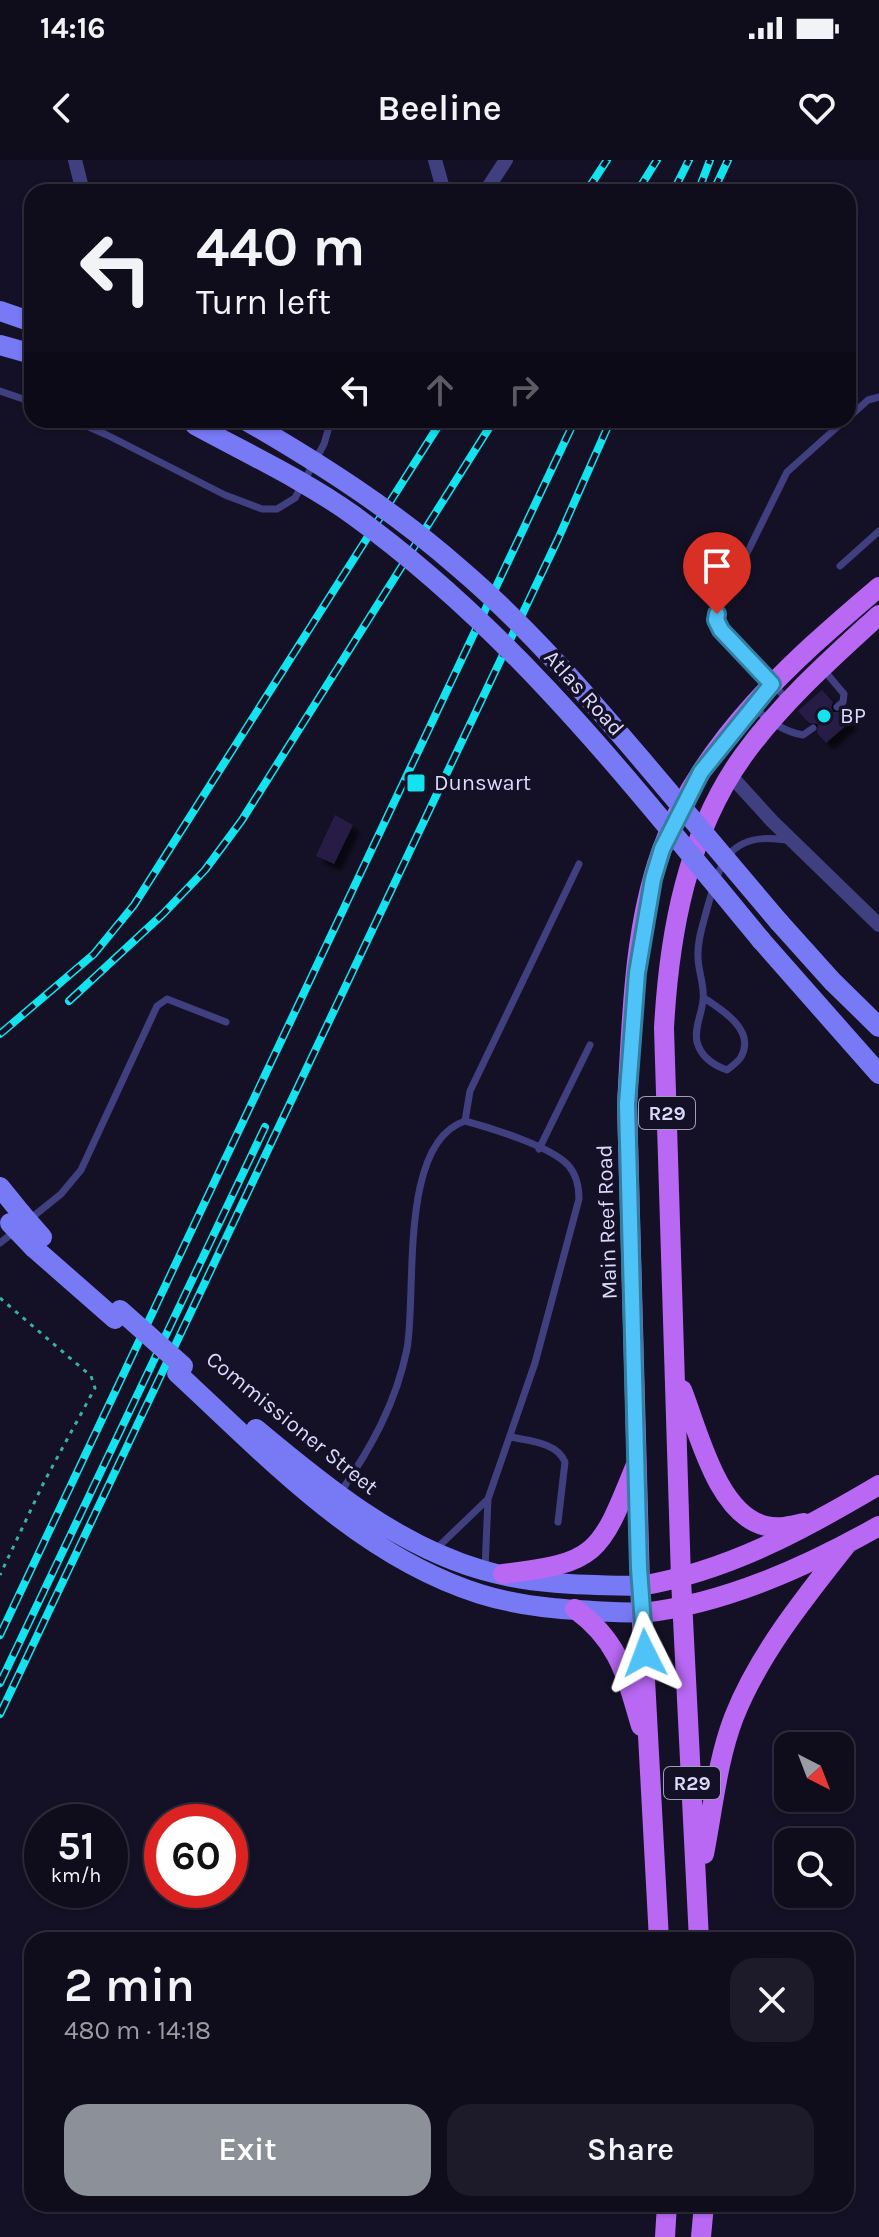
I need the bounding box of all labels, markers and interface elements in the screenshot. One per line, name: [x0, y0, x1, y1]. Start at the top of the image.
text: 14:16: [40, 10, 106, 46]
icon: back: [40, 86, 84, 130]
icon: heart: [795, 86, 839, 130]
text: Beeline: [377, 87, 502, 129]
text: 440 m: [196, 214, 365, 279]
icon: left: [64, 216, 168, 320]
text: Turn left: [196, 281, 331, 323]
icon: left: [334, 368, 378, 412]
icon: ahead: [418, 368, 462, 412]
icon: right: [502, 368, 546, 412]
pin: [683, 532, 751, 614]
icon: arrive: [695, 544, 739, 588]
street label: Atlas Road: [539, 645, 629, 741]
place label: BP: [840, 703, 866, 729]
marker: BP: [815, 707, 833, 725]
place label: Dunswart: [434, 770, 531, 796]
marker: Dunswart: [405, 772, 427, 794]
road number: R29: [639, 1097, 695, 1129]
street label: Main Reef Road: [591, 1144, 623, 1300]
street label: Commissioner Street: [201, 1346, 383, 1500]
position arrow: [603, 1611, 687, 1695]
north arrow: [774, 1732, 854, 1812]
map controls: [774, 1732, 854, 1908]
road number: R29: [664, 1767, 720, 1799]
speed limit sign: 60: [144, 1804, 248, 1908]
text: 51: [57, 1822, 95, 1869]
button: search: [774, 1828, 854, 1908]
text: km/h: [51, 1864, 101, 1887]
text: 2 min: [64, 1957, 195, 2013]
button: close: [730, 1958, 814, 2042]
text: 480 m · 14:18: [64, 2015, 211, 2046]
button: Exit: [64, 2104, 431, 2196]
button: Share: [447, 2104, 814, 2196]

